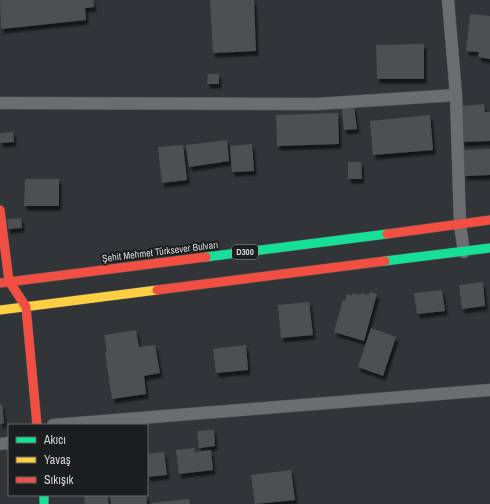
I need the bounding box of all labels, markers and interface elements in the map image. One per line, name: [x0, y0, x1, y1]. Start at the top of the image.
street label: Şehit Mehmet Türksever Bulvarı: [101, 238, 219, 265]
road number: D300: [232, 245, 258, 259]
legend: [8, 424, 148, 496]
text: Akıcı: [43, 432, 66, 448]
text: Yavaş: [44, 452, 71, 468]
text: Sıkışık: [44, 472, 74, 488]

